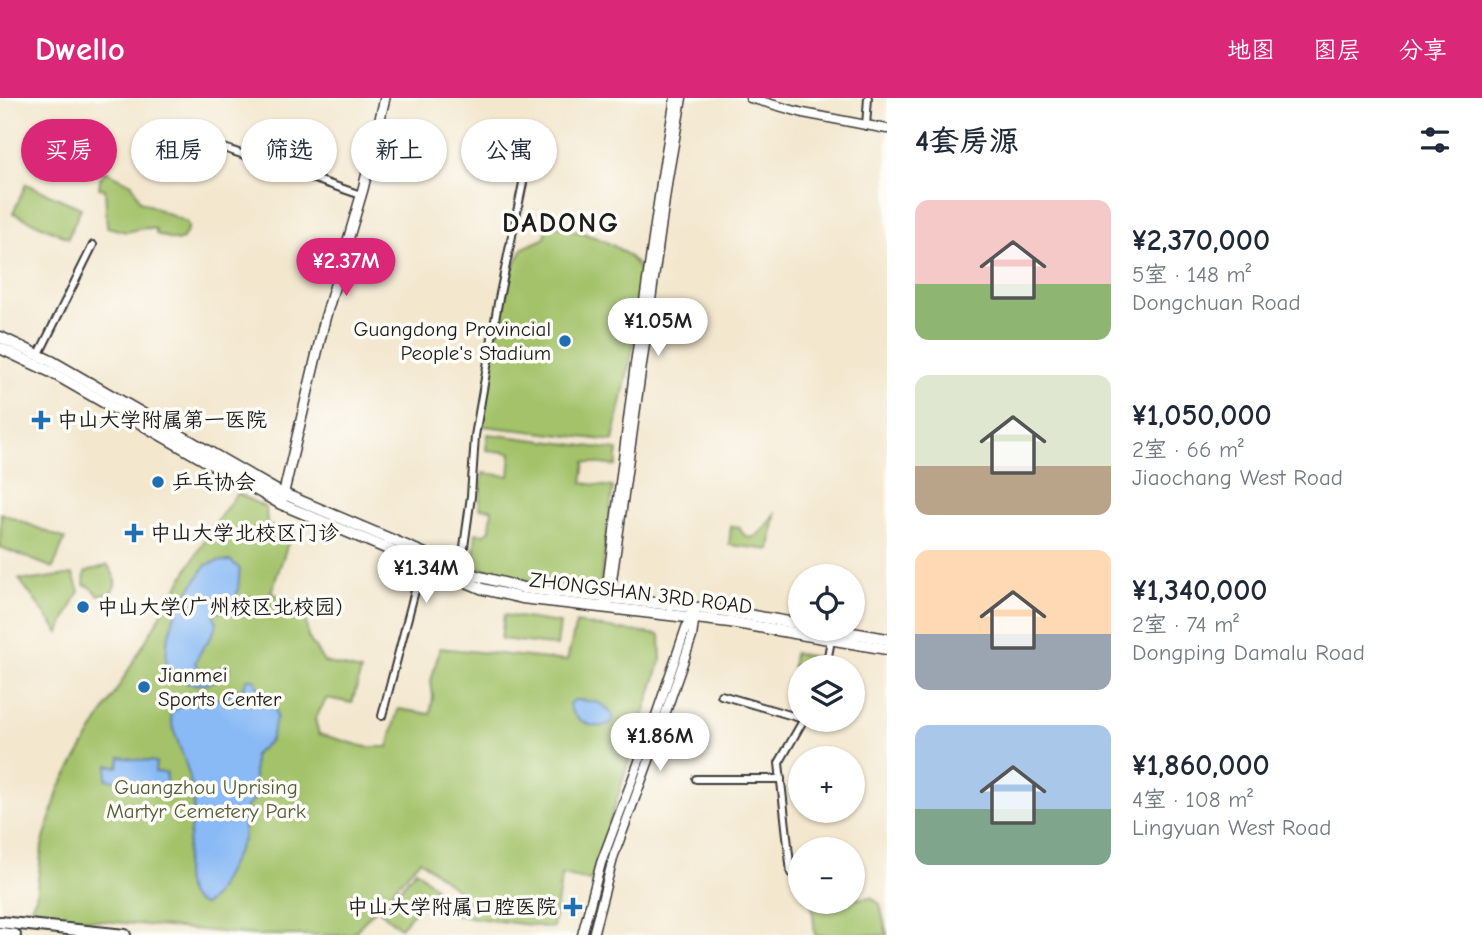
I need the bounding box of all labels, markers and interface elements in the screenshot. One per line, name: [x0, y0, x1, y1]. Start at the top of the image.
text: Dwello: [35, 30, 125, 68]
text: 地图: [1227, 36, 1275, 64]
text: 图层: [1313, 36, 1361, 64]
text: 分享: [1399, 36, 1447, 64]
chip: 买房: [21, 119, 117, 182]
chip: 租房: [131, 119, 227, 182]
chip: 筛选: [241, 119, 337, 182]
chip: 新上: [351, 119, 447, 182]
chip: 公寓: [461, 119, 557, 182]
icon: filters: [1416, 121, 1454, 159]
text: 4套房源: [915, 124, 1019, 159]
district label: DADONG: [502, 207, 620, 239]
text: ¥2,370,000: [1132, 223, 1270, 258]
icon: home: [971, 228, 1055, 312]
pin: ¥2.37M: [289, 238, 403, 298]
text: ¥2.37M: [312, 247, 380, 274]
text: 5室 · 148 m²: [1132, 261, 1251, 288]
text: Dongchuan Road: [1132, 289, 1301, 316]
pin: ¥1.05M: [601, 299, 715, 358]
text: ¥1.05M: [624, 307, 692, 334]
place label: Guangdong Provincial People's Stadium: [354, 317, 551, 365]
marker: Guangdong Provincial People's Stadium: [557, 333, 573, 349]
text: ¥1,050,000: [1132, 398, 1272, 433]
icon: home: [971, 403, 1055, 487]
place label: 中山大学附属第一医院: [57, 408, 267, 432]
marker: 中山大学附属第一医院: [31, 410, 51, 430]
text: 2室 · 66 m²: [1132, 436, 1244, 463]
text: Jiaochang West Road: [1132, 464, 1343, 491]
place label: 乒乓协会: [172, 470, 256, 494]
marker: 乒乓协会: [150, 474, 166, 490]
place label: 中山大学北校区门诊: [150, 521, 339, 545]
marker: 中山大学北校区门诊: [124, 523, 144, 543]
pin: ¥1.34M: [369, 546, 483, 605]
text: ¥1.34M: [393, 554, 459, 581]
map controls: [788, 564, 865, 914]
button: locate: [788, 564, 865, 641]
street label: ZHONGSHAN 3RD ROAD: [528, 567, 754, 619]
text: ¥1,340,000: [1132, 573, 1268, 608]
icon: home: [971, 578, 1055, 662]
place label: 中山大学(广州校区北校园): [97, 595, 343, 619]
marker: 中山大学(广州校区北校园): [75, 599, 91, 615]
text: 2室 · 74 m²: [1132, 611, 1239, 638]
text: Dongping Damalu Road: [1132, 639, 1365, 666]
button: layers: [788, 655, 865, 732]
place label: Jianmei Sports Center: [158, 663, 282, 711]
marker: Jianmei Sports Center: [136, 679, 152, 695]
pin: ¥1.86M: [603, 714, 717, 773]
text: ¥1.86M: [627, 722, 693, 749]
button: +: [788, 746, 865, 823]
text: ¥1,860,000: [1132, 748, 1270, 783]
icon: home: [971, 753, 1055, 837]
park label: Guangzhou Uprising Martyr Cemetery Park: [106, 775, 306, 823]
text: 4室 · 108 m²: [1132, 786, 1253, 813]
text: Lingyuan West Road: [1132, 814, 1331, 841]
button: −: [788, 837, 865, 914]
place label: 中山大学附属口腔医院: [347, 895, 557, 919]
marker: 中山大学附属口腔医院: [563, 897, 583, 917]

